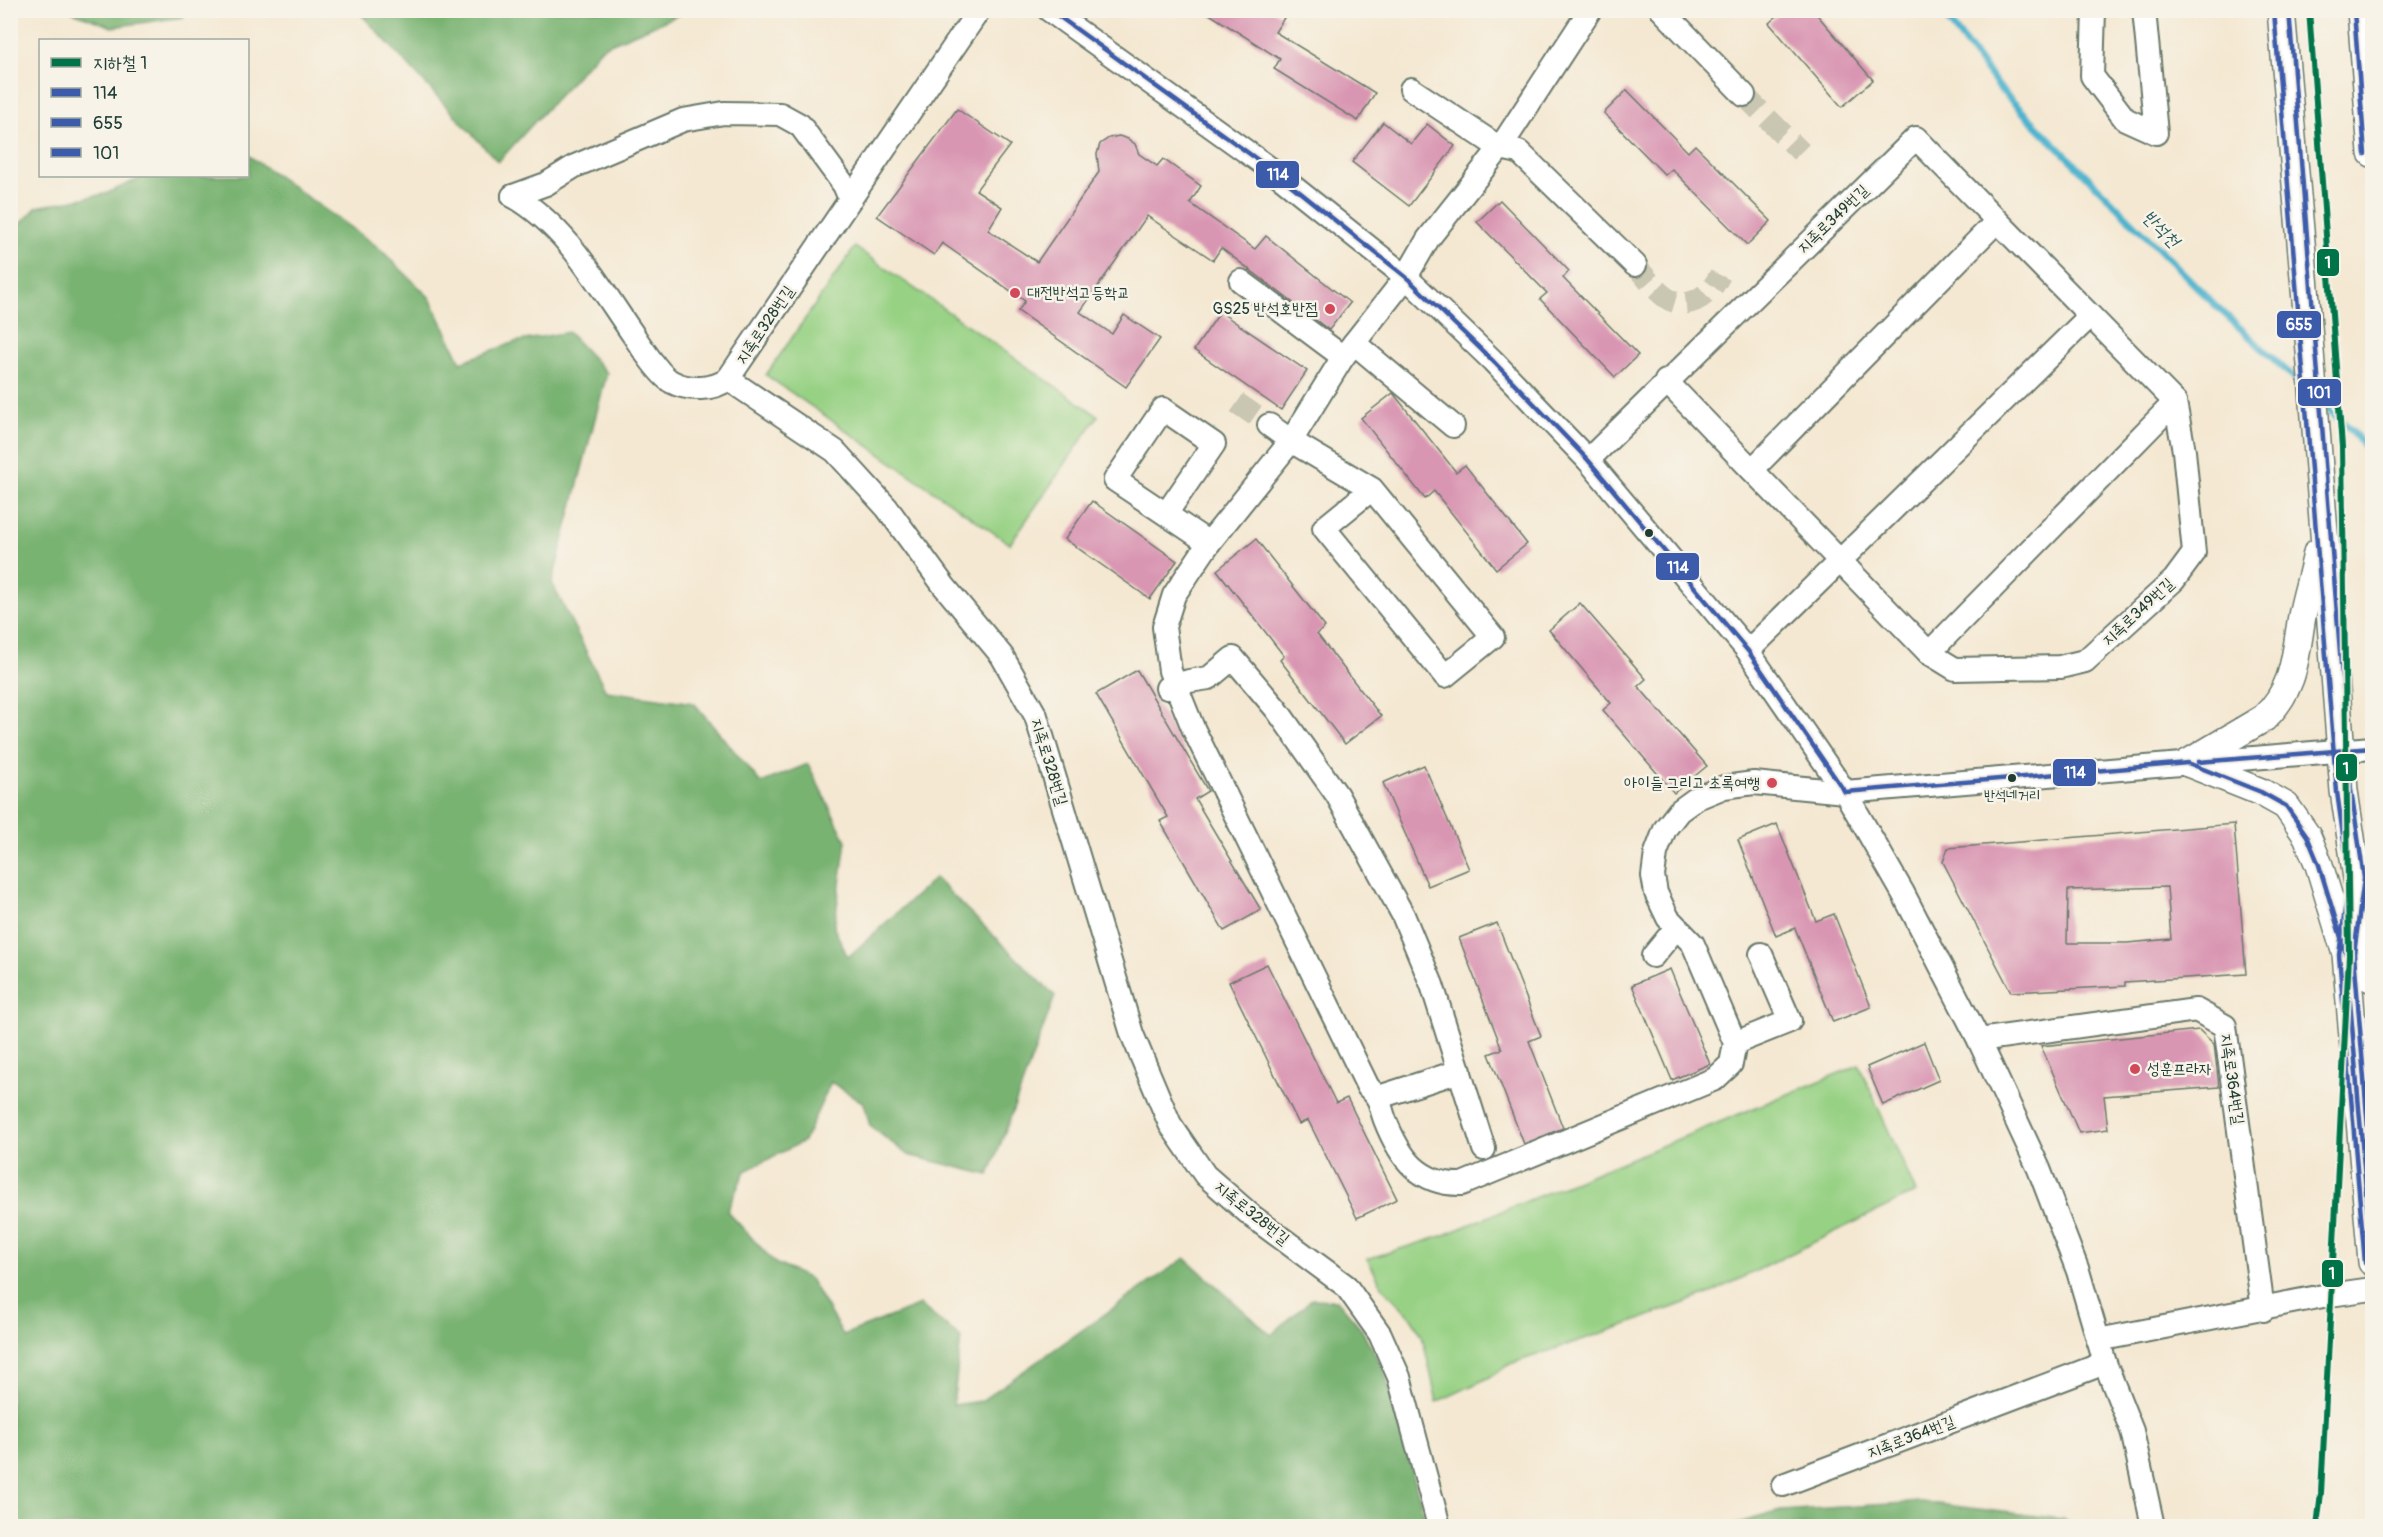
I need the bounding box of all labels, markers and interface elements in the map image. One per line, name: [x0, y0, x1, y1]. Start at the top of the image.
legend: [39, 39, 249, 177]
text: 지하철 1: [93, 52, 147, 75]
text: 114: [93, 82, 118, 105]
text: 655: [93, 112, 123, 135]
text: 101: [93, 142, 119, 165]
line badge: 114: [1255, 160, 1300, 189]
text: 114: [1267, 165, 1290, 185]
street label: 지족로349번길: [1793, 180, 1873, 258]
water label: 반석천: [2138, 206, 2186, 254]
line badge: 1: [2316, 248, 2340, 277]
text: 1: [2325, 253, 2331, 273]
street label: 지족로328번길: [731, 282, 799, 368]
place label: 대전반석고등학교: [1027, 283, 1130, 303]
marker: 대전반석고등학교: [1008, 286, 1022, 300]
place label: GS25 반석호반점: [1213, 299, 1318, 319]
marker: GS25 반석호반점: [1323, 302, 1337, 316]
line badge: 655: [2276, 310, 2322, 339]
text: 655: [2286, 315, 2313, 335]
line badge: 101: [2297, 378, 2342, 407]
text: 101: [2307, 383, 2331, 403]
unlabelled marker: [1643, 527, 1655, 539]
line badge: 114: [1655, 552, 1700, 581]
text: 114: [1667, 558, 1690, 578]
street label: 지족로349번길: [2098, 574, 2178, 650]
street label: 지족로328번길: [1026, 716, 1072, 808]
line badge: 1: [2335, 753, 2358, 782]
line badge: 114: [2052, 758, 2097, 787]
text: 1: [2343, 759, 2349, 779]
text: 114: [2064, 763, 2087, 783]
marker: 반석네거리: [2006, 772, 2018, 784]
place label: 아이들 그리고 초록여행: [1624, 773, 1760, 793]
marker: 아이들 그리고 초록여행: [1765, 776, 1779, 790]
place label: 반석네거리: [1984, 787, 2040, 804]
street label: 지족로364번길: [2216, 1032, 2248, 1126]
place label: 성훈프라자: [2147, 1059, 2212, 1079]
marker: 성훈프라자: [2128, 1062, 2142, 1076]
street label: 지족로328번길: [1211, 1177, 1293, 1249]
line badge: 1: [2321, 1259, 2344, 1288]
text: 1: [2329, 1264, 2335, 1284]
street label: 지족로364번길: [1865, 1411, 1958, 1463]

